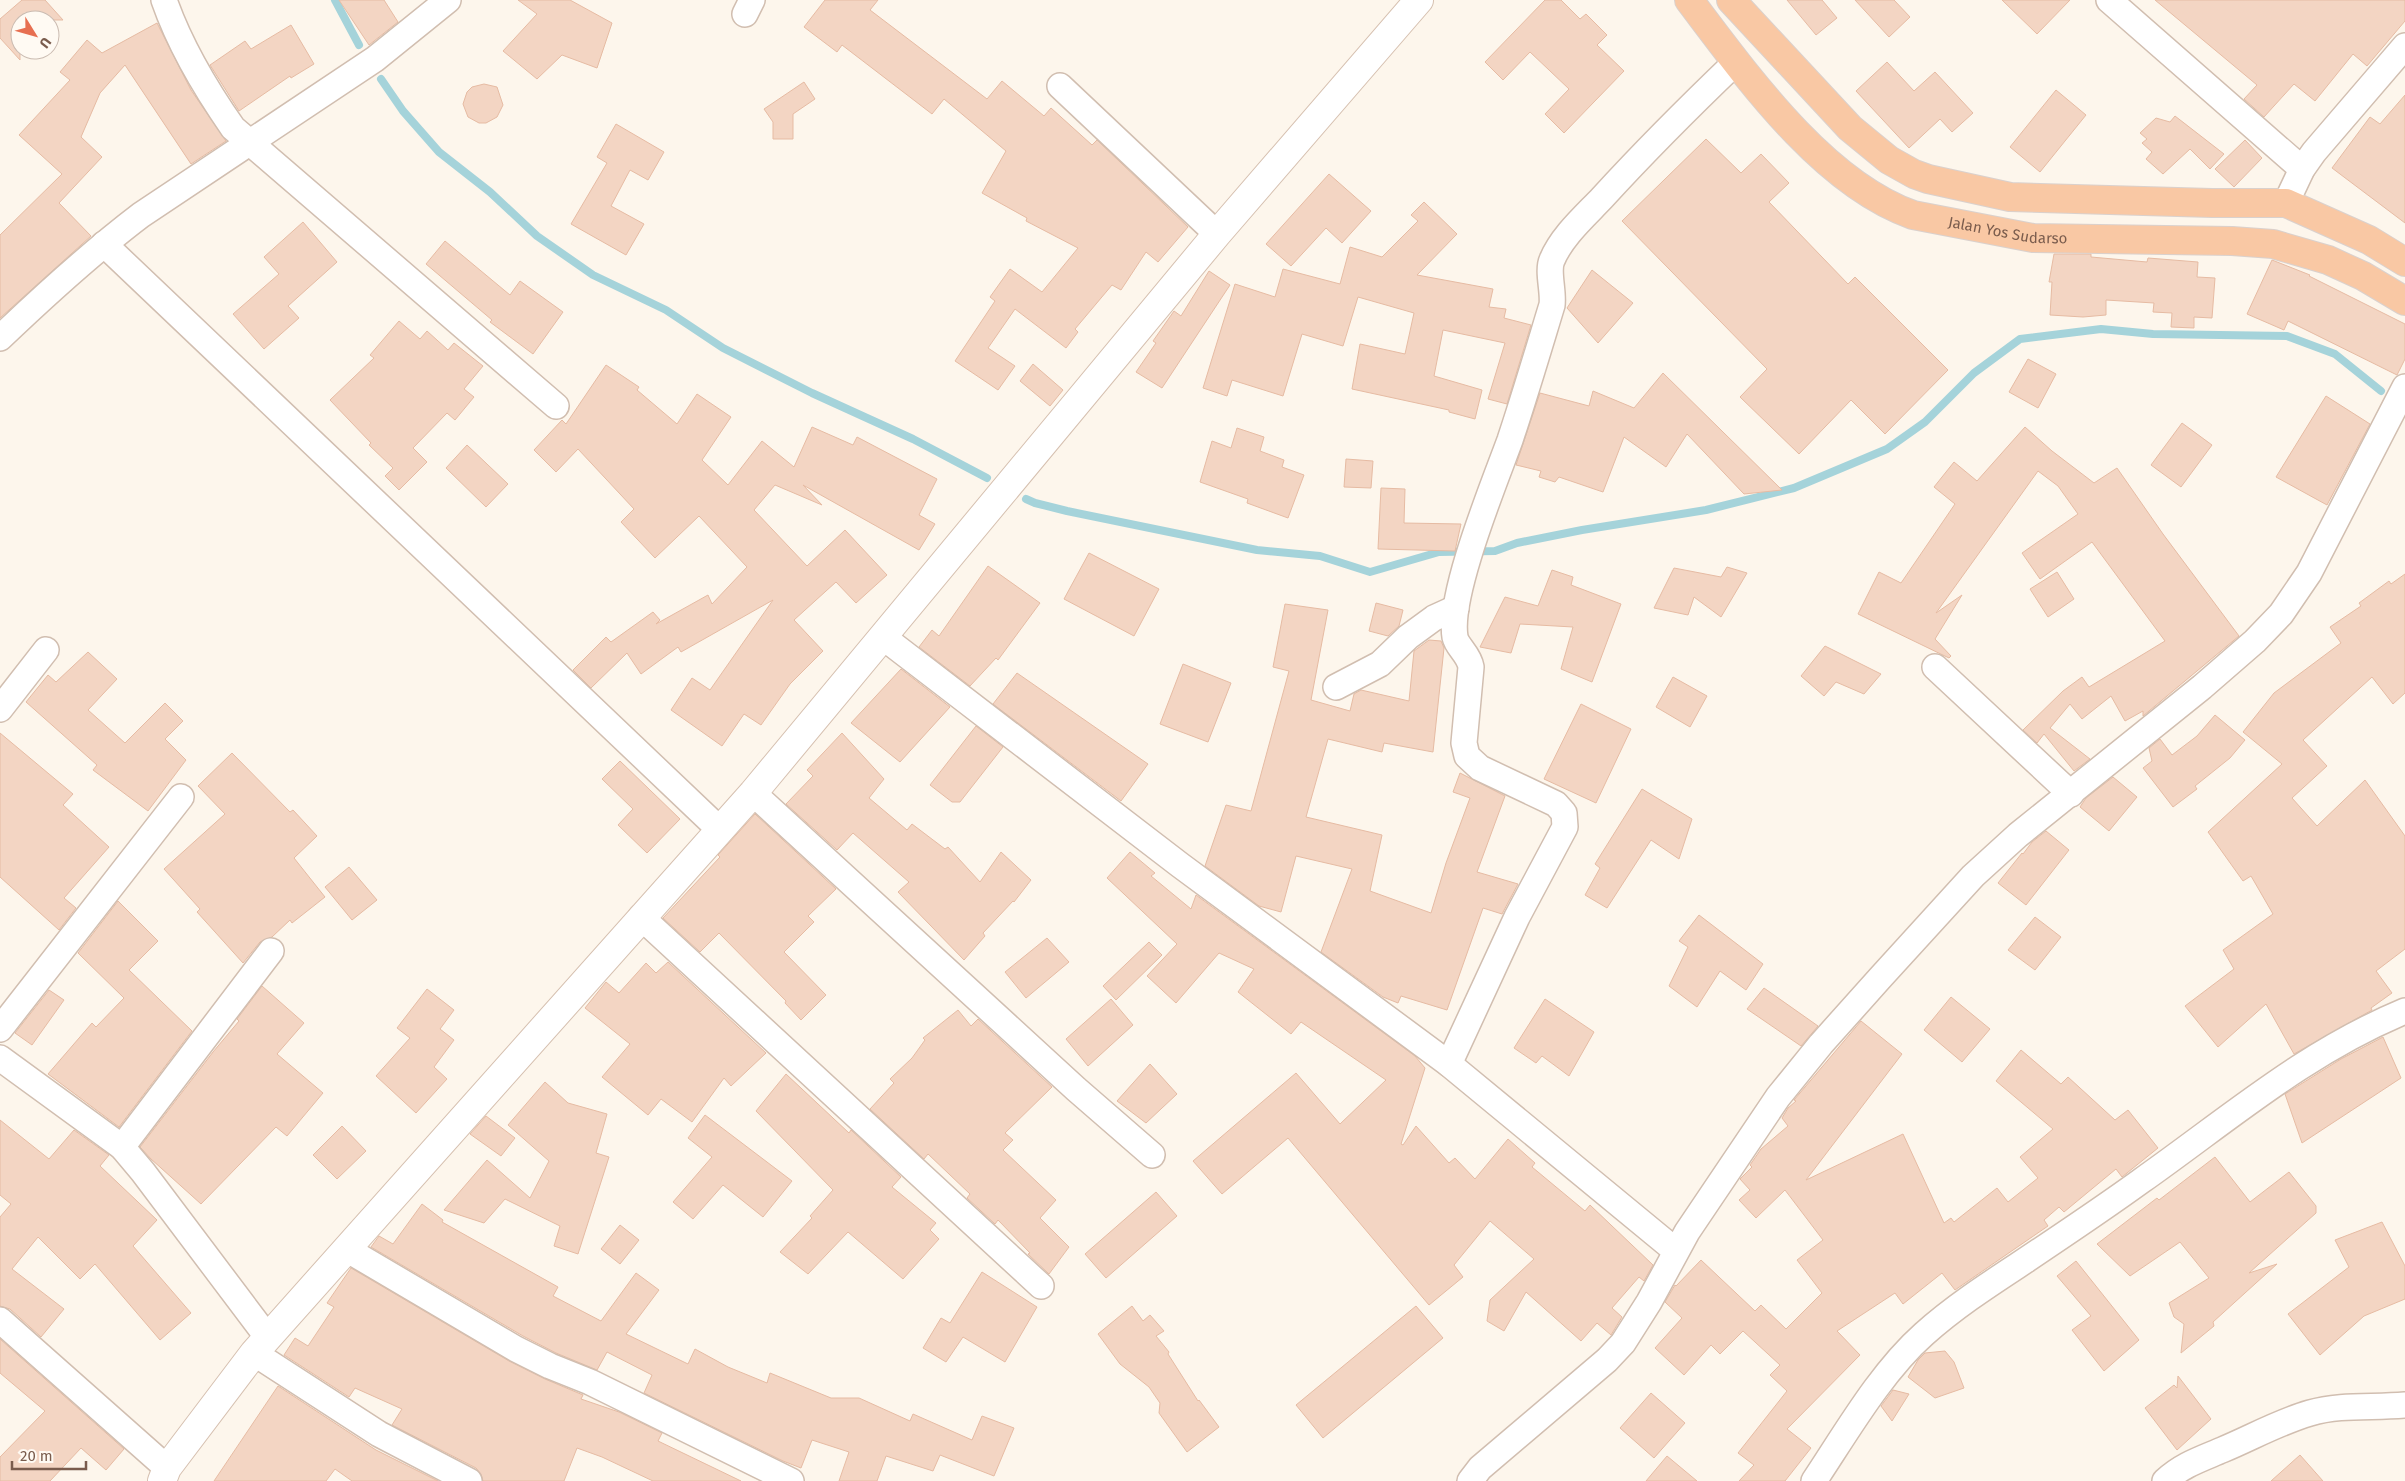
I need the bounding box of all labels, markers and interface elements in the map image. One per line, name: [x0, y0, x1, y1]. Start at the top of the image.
north arrow: [10, 10, 60, 60]
text: U: [35, 34, 55, 51]
street label: Jalan Yos Sudarso: [1947, 213, 2067, 248]
scale bar: [12, 1438, 86, 1470]
text: 20 m: [20, 1447, 53, 1465]

